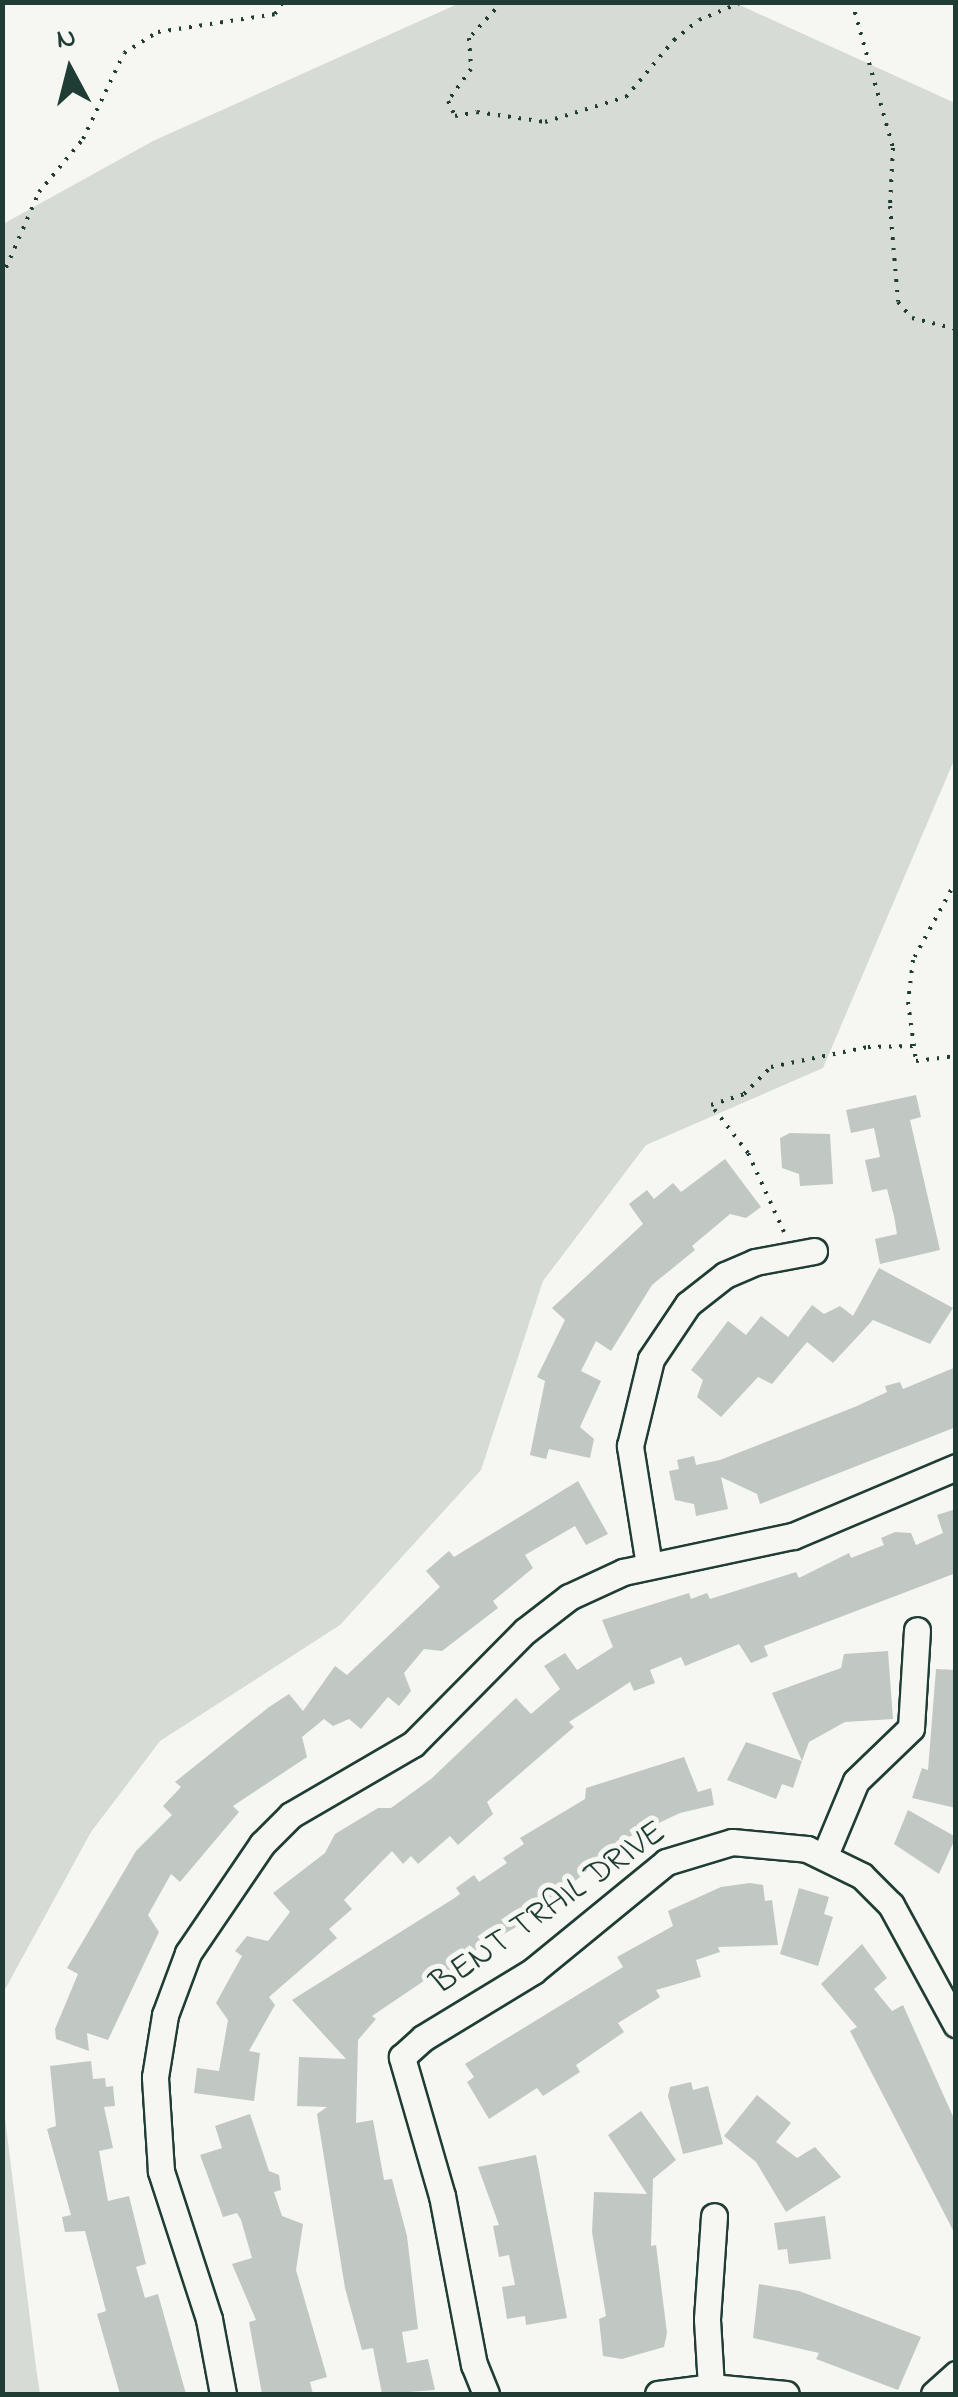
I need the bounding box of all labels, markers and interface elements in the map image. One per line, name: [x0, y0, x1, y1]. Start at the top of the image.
text: N: [54, 18, 78, 61]
north arrow: [20, 20, 120, 120]
street label: BENT TRAIL DRIVE: [424, 1812, 674, 2006]

